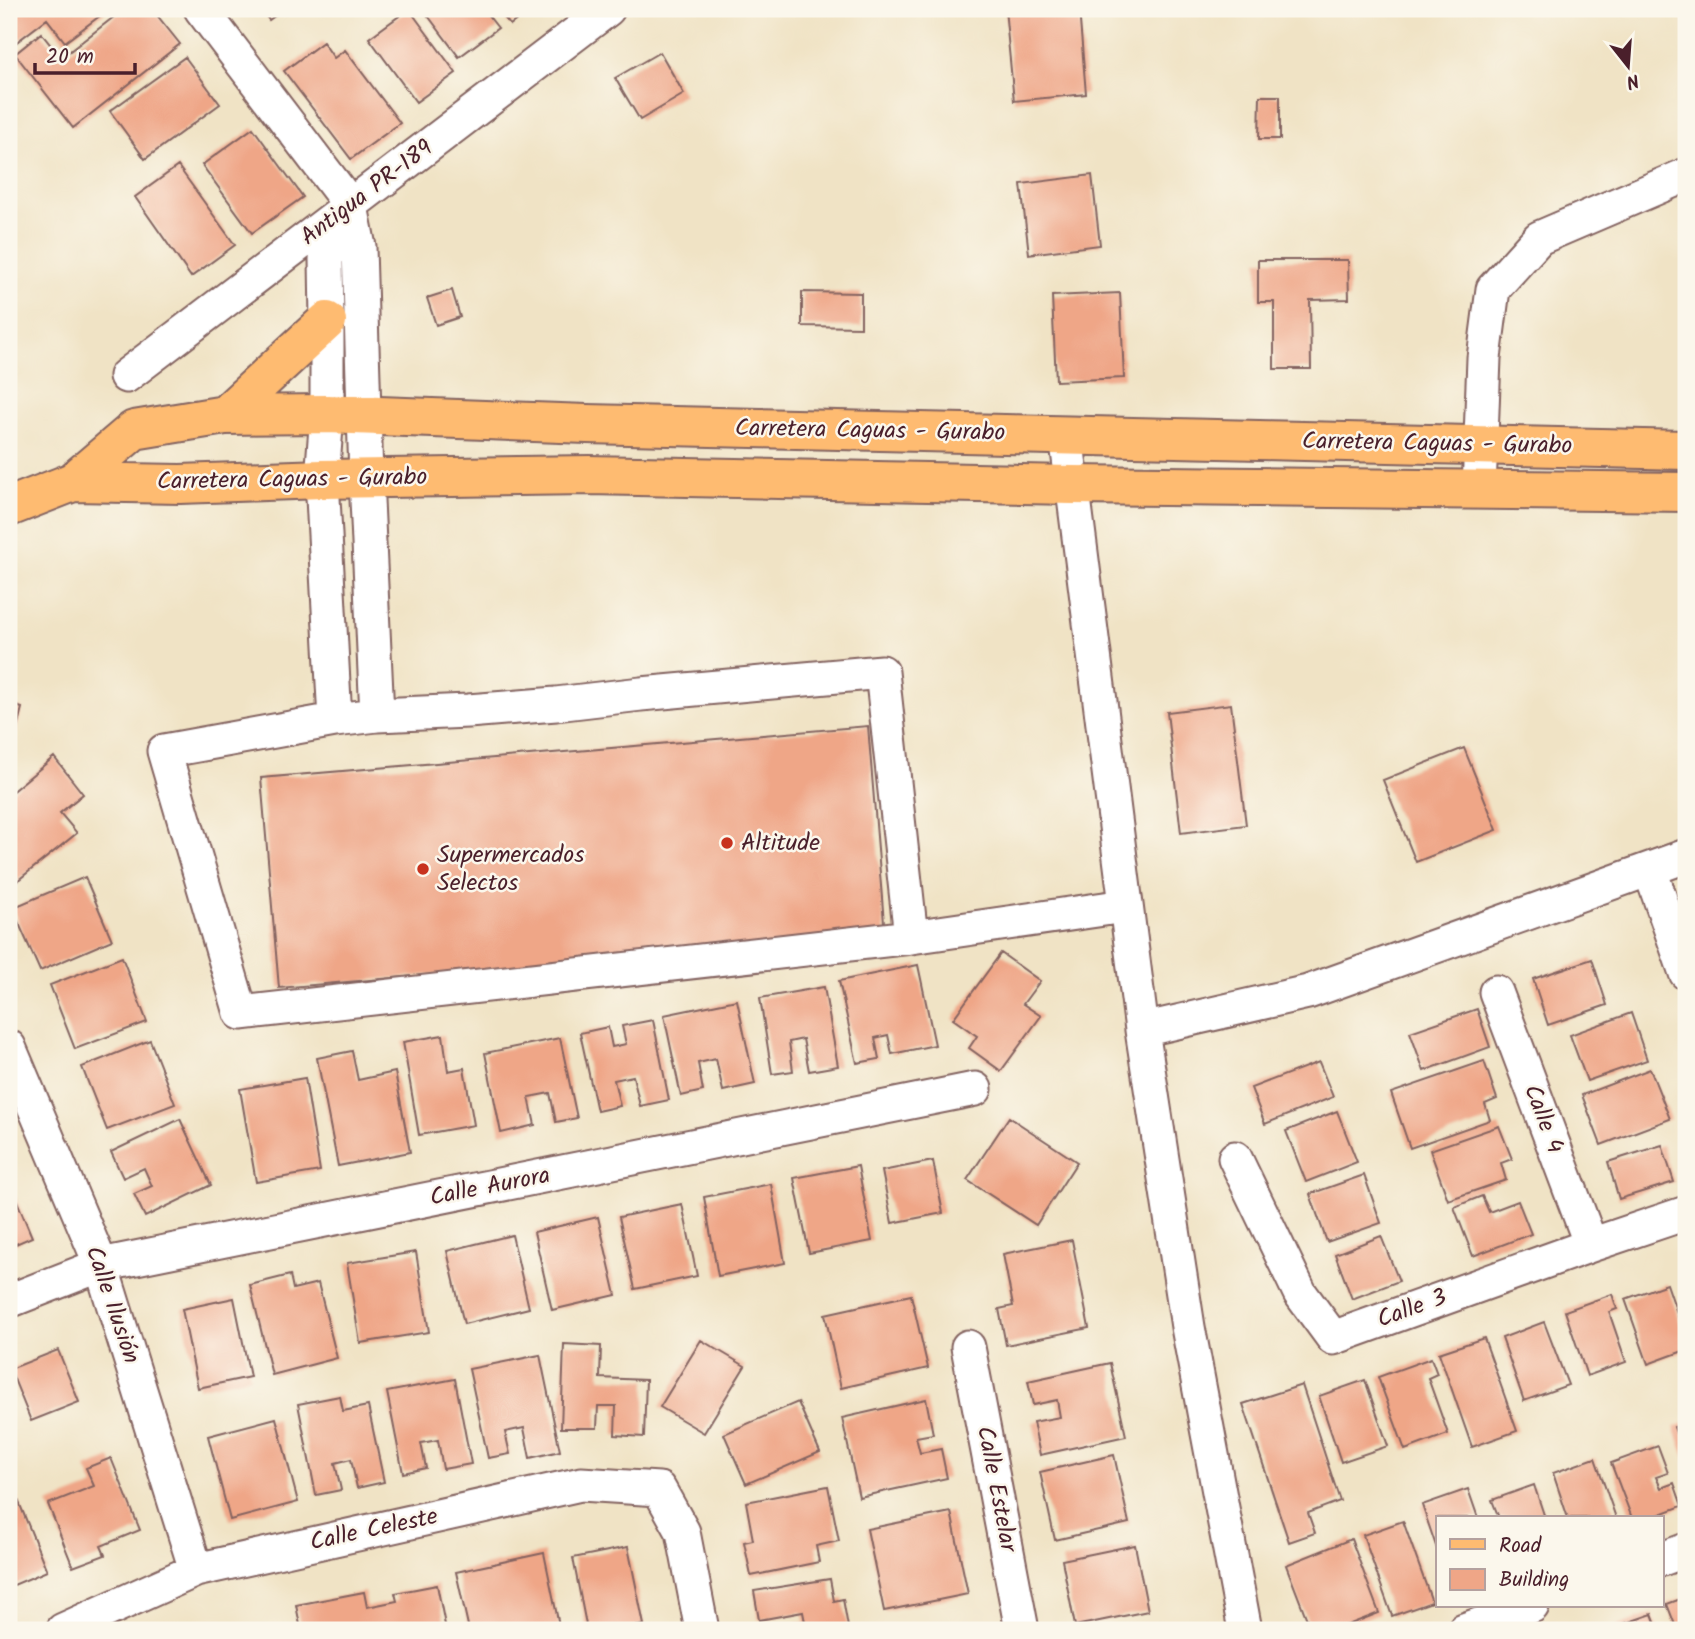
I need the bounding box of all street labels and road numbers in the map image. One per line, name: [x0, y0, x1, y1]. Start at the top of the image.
street label: Antigua PR-189: [292, 130, 442, 256]
street label: Carretera Caguas - Gurabo: [734, 409, 1006, 453]
street label: Carretera Caguas - Gurabo: [1301, 422, 1573, 466]
street label: Carretera Caguas - Gurabo: [156, 458, 428, 502]
street label: Calle 4: [1512, 1079, 1574, 1159]
street label: Calle Aurora: [426, 1156, 554, 1218]
street label: Calle Ilusión: [74, 1241, 150, 1369]
street label: Calle 3: [1372, 1278, 1452, 1340]
street label: Calle Estelar: [965, 1423, 1028, 1557]
street label: Calle Celeste: [306, 1497, 442, 1563]

